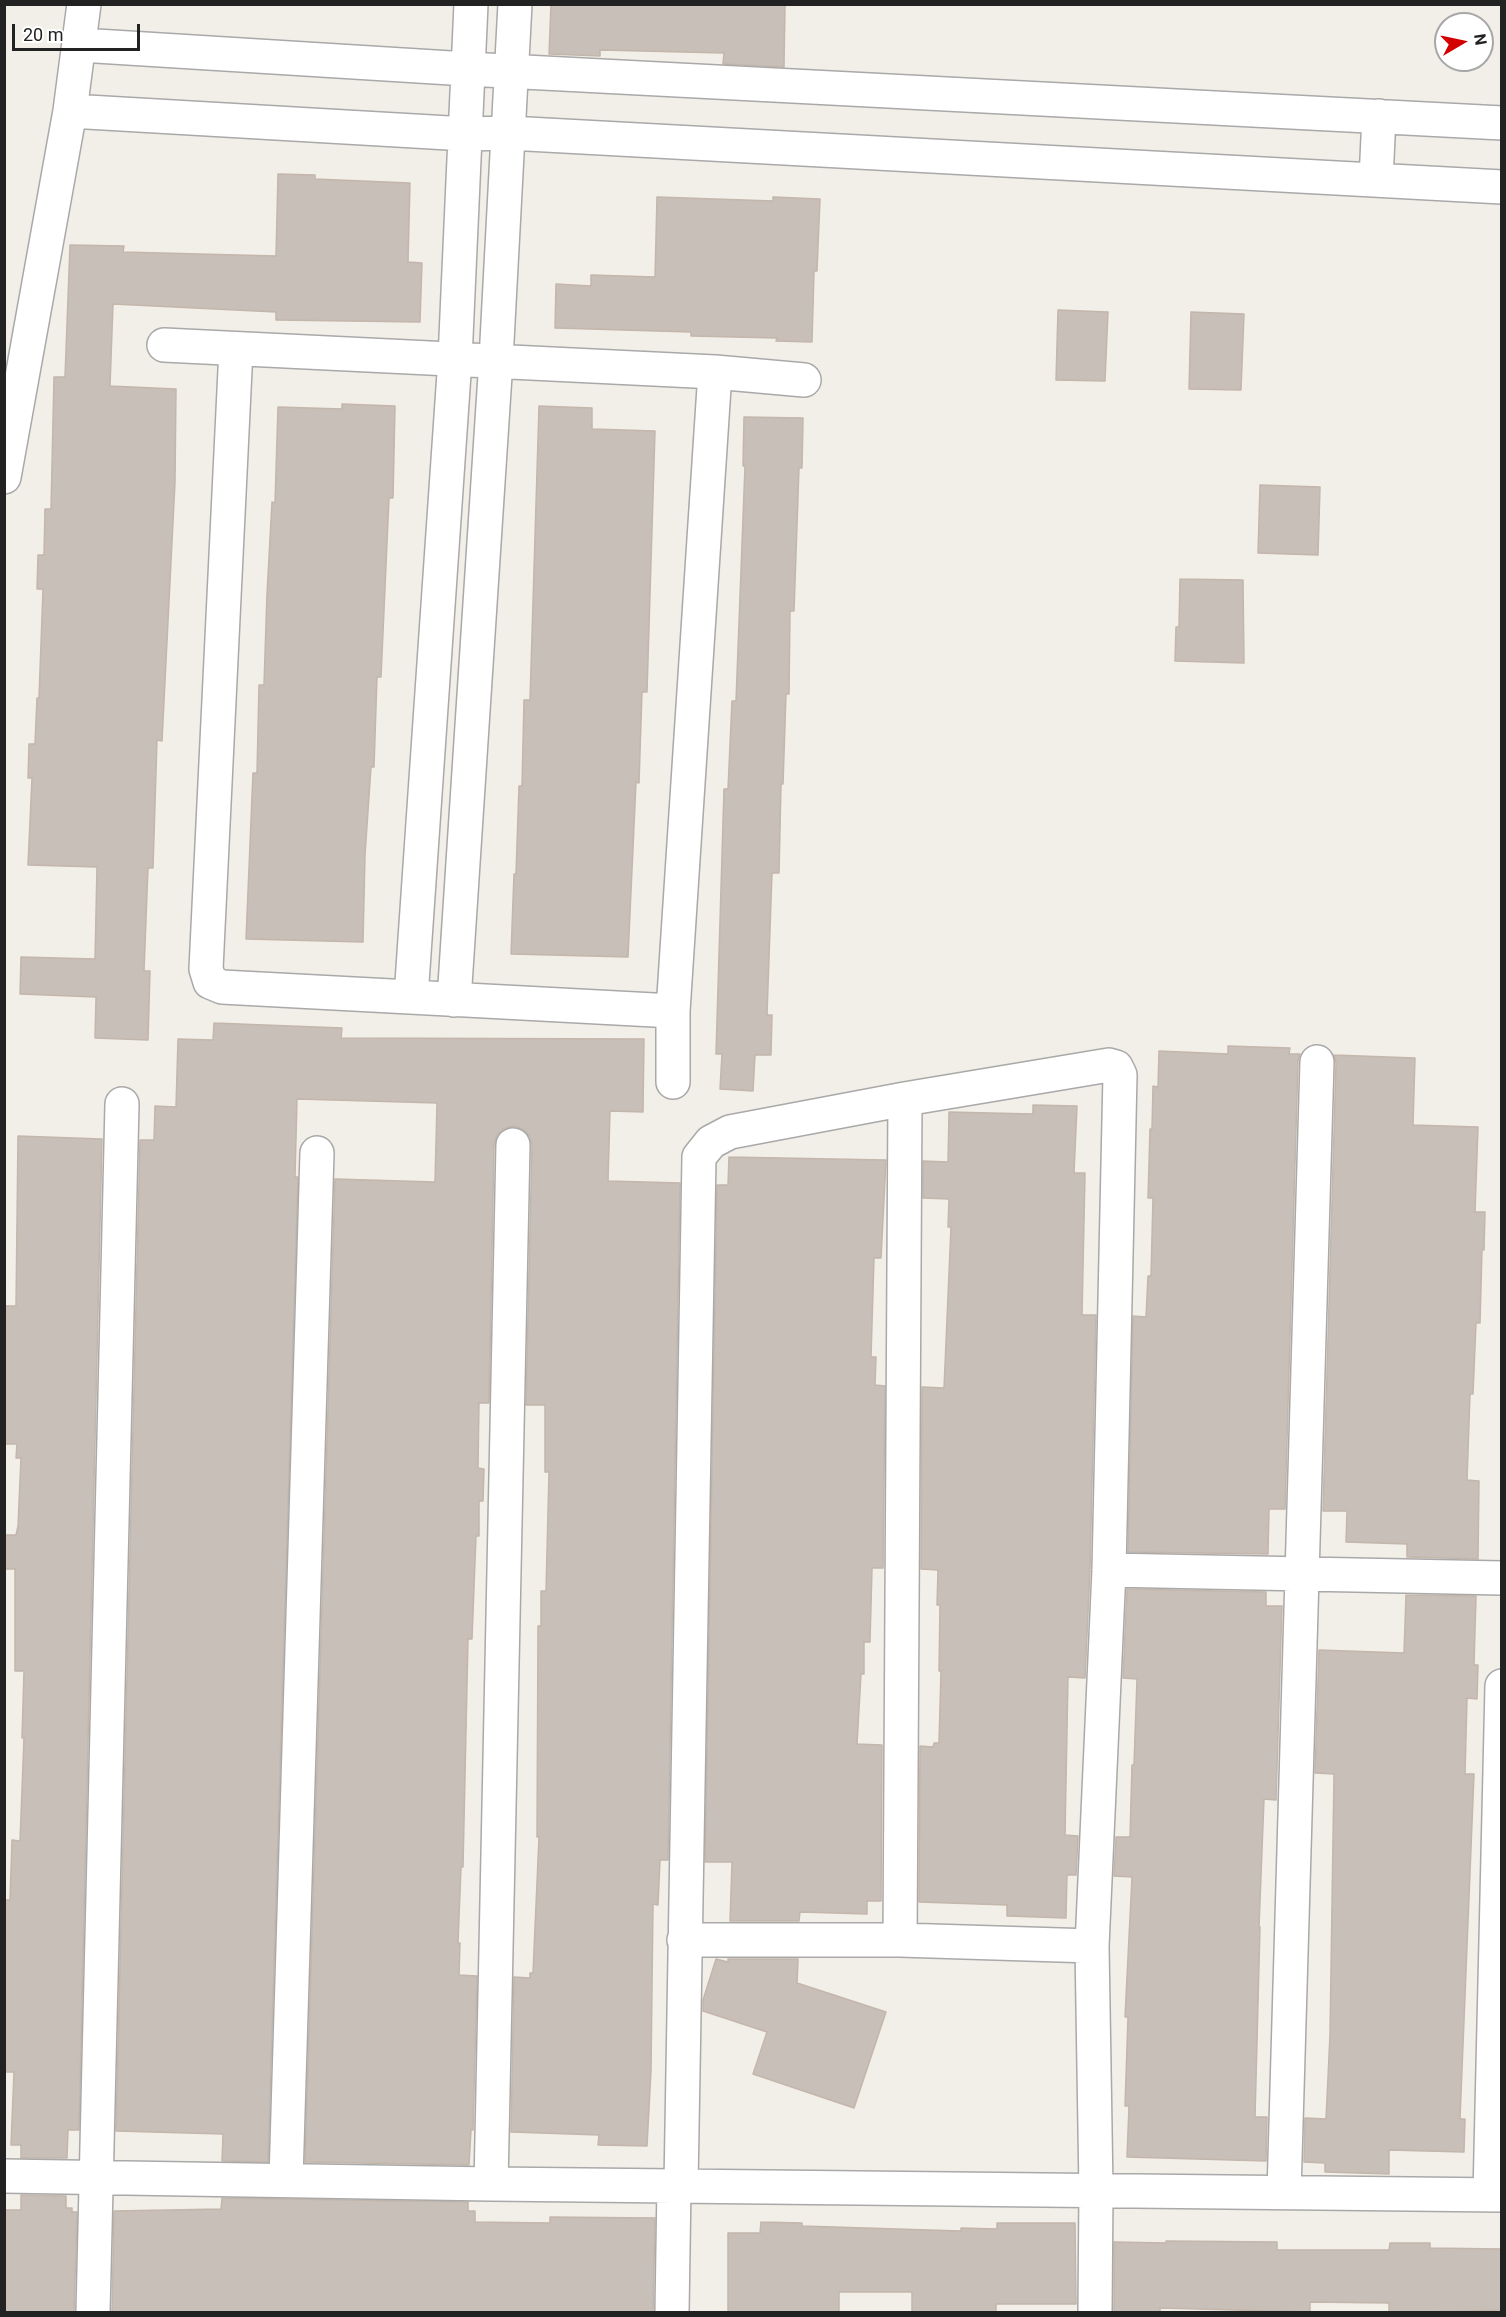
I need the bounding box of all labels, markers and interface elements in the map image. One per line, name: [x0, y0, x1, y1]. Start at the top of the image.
scale bar: [15, 12, 142, 50]
north arrow: [1434, 12, 1494, 72]
text: 20 m: [23, 24, 63, 45]
text: N: [1470, 32, 1491, 46]

